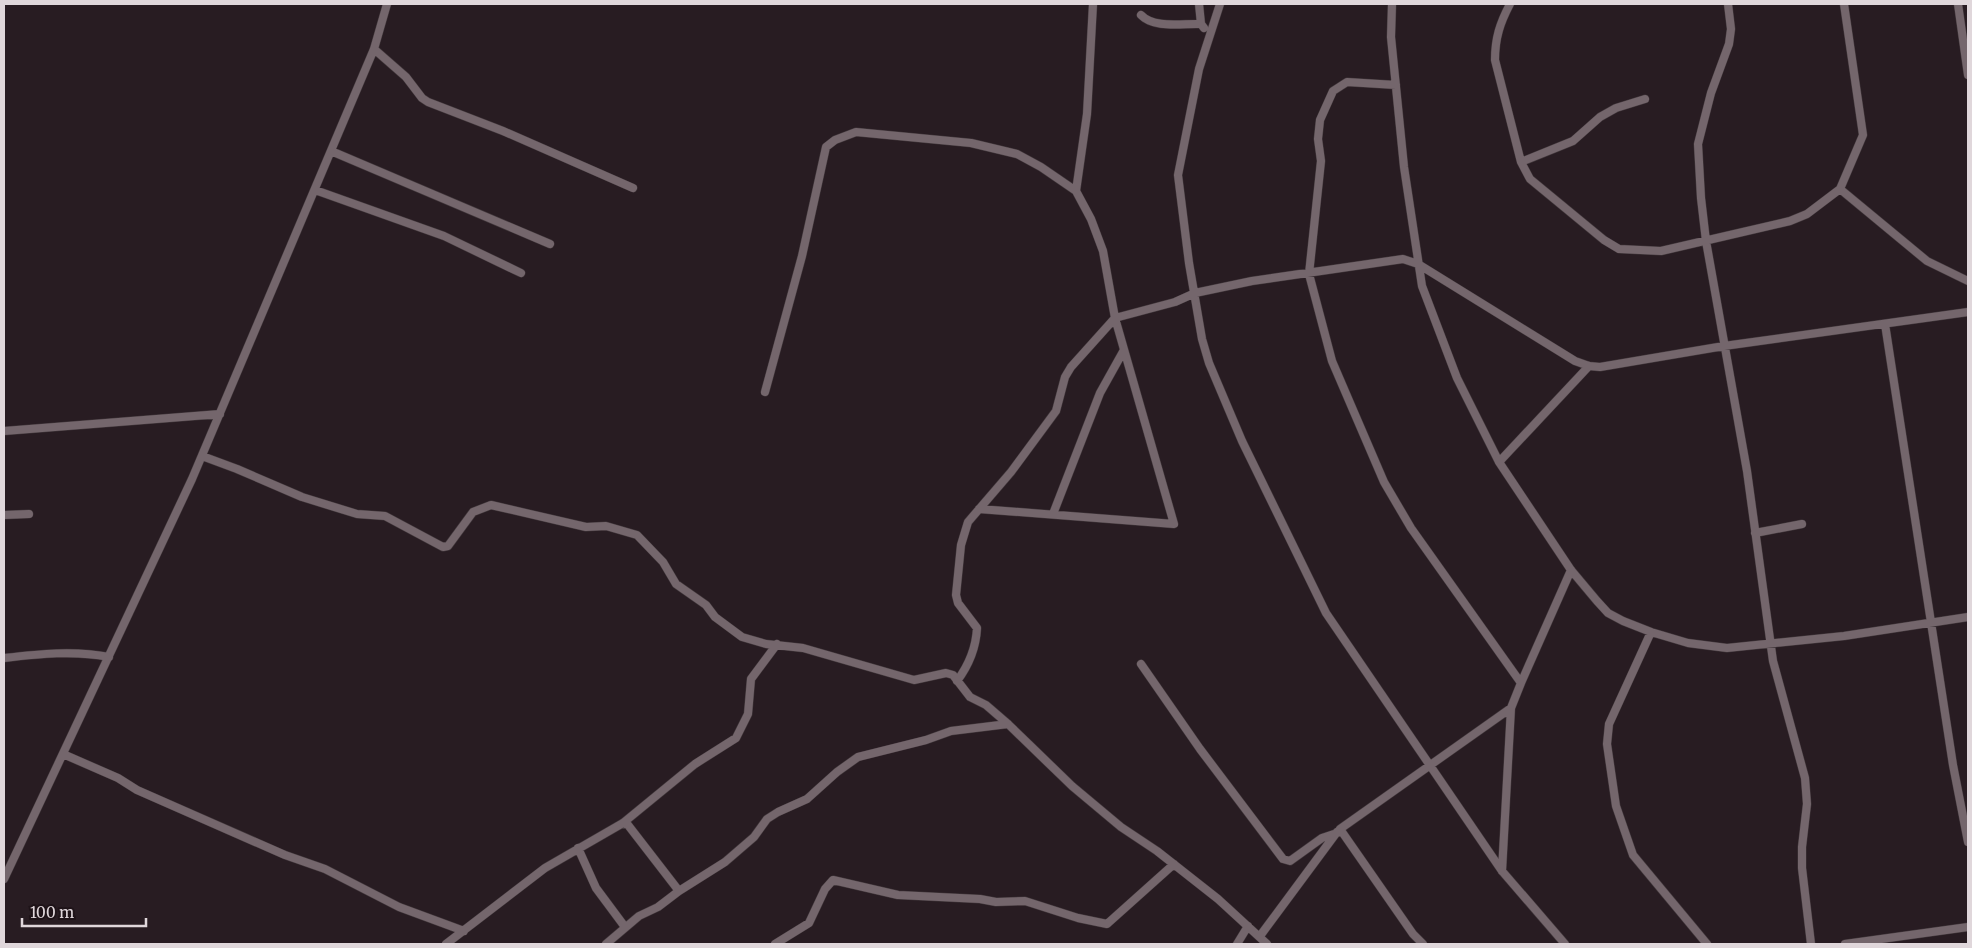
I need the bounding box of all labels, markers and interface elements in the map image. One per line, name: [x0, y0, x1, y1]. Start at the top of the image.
scale bar: [22, 896, 146, 928]
text: 100 m: [30, 903, 74, 922]

